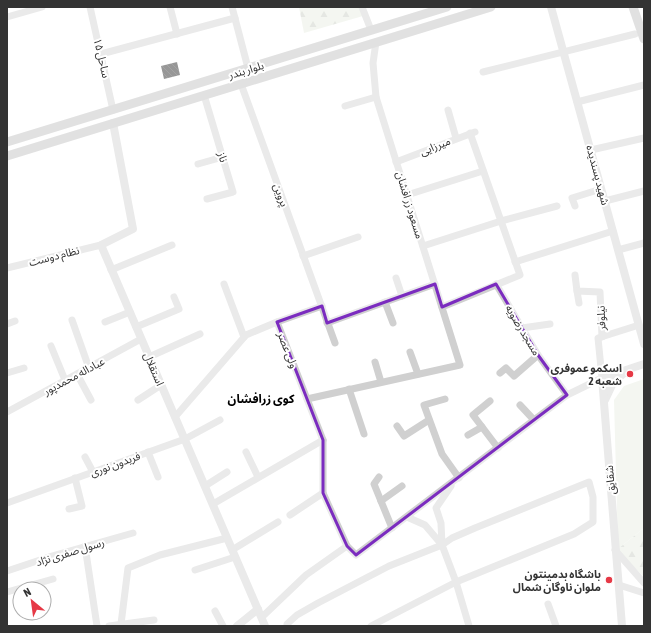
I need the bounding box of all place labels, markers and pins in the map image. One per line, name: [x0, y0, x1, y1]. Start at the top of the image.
place label: اسکمو عموفری شعبه 2: [551, 362, 622, 388]
marker: اسکمو عموفری شعبه 2: [625, 369, 635, 379]
place label: باشگاه بدمینتون ملوان ناوگان شمال: [513, 568, 601, 594]
marker: باشگاه بدمینتون ملوان ناوگان شمال: [604, 575, 614, 585]

